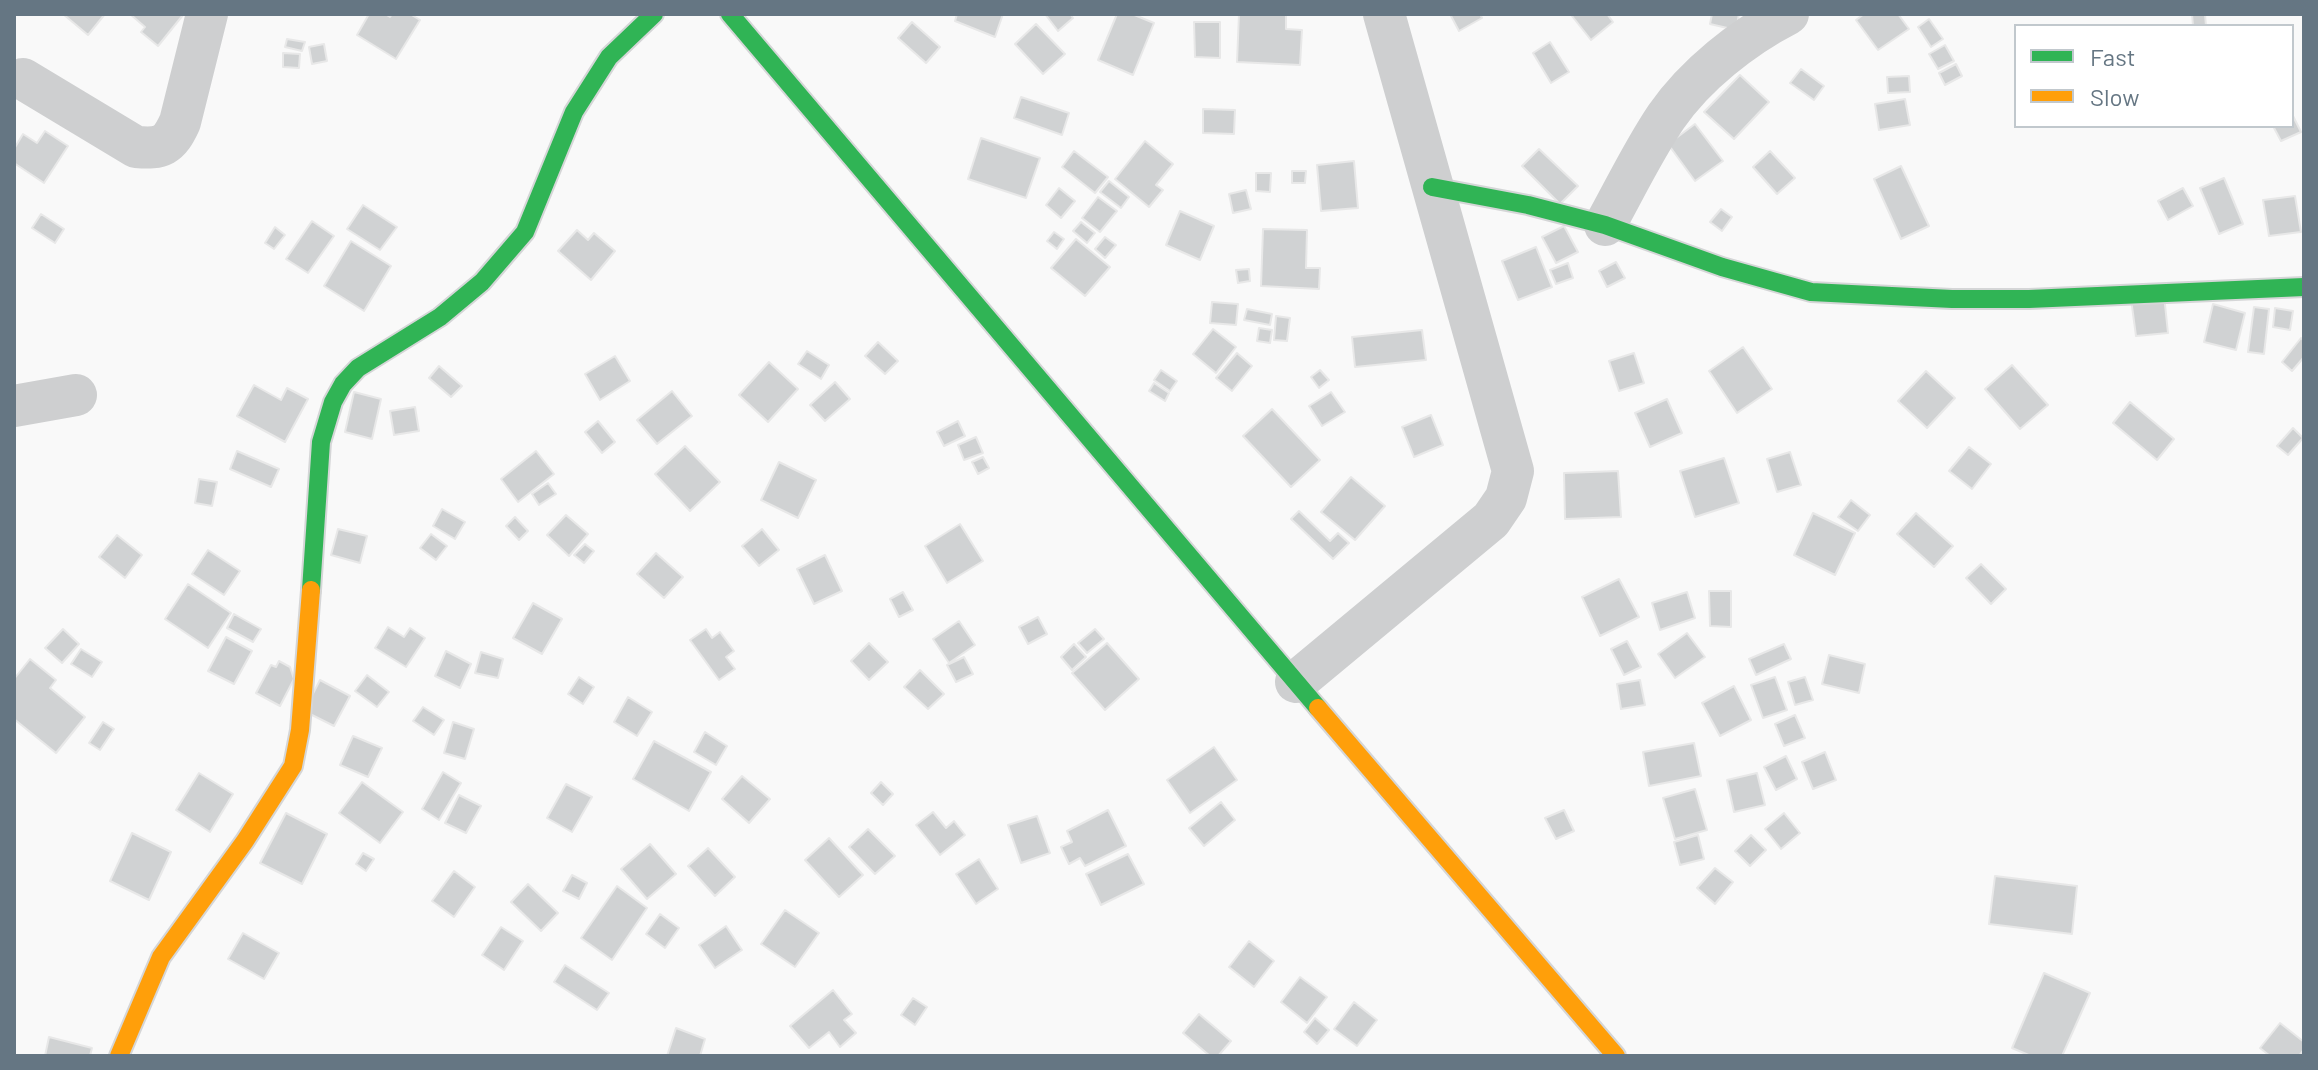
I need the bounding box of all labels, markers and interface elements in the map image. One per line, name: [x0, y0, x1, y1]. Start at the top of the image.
legend: [2014, 24, 2294, 128]
text: Fast: [2090, 42, 2135, 71]
text: Slow: [2090, 82, 2139, 111]

